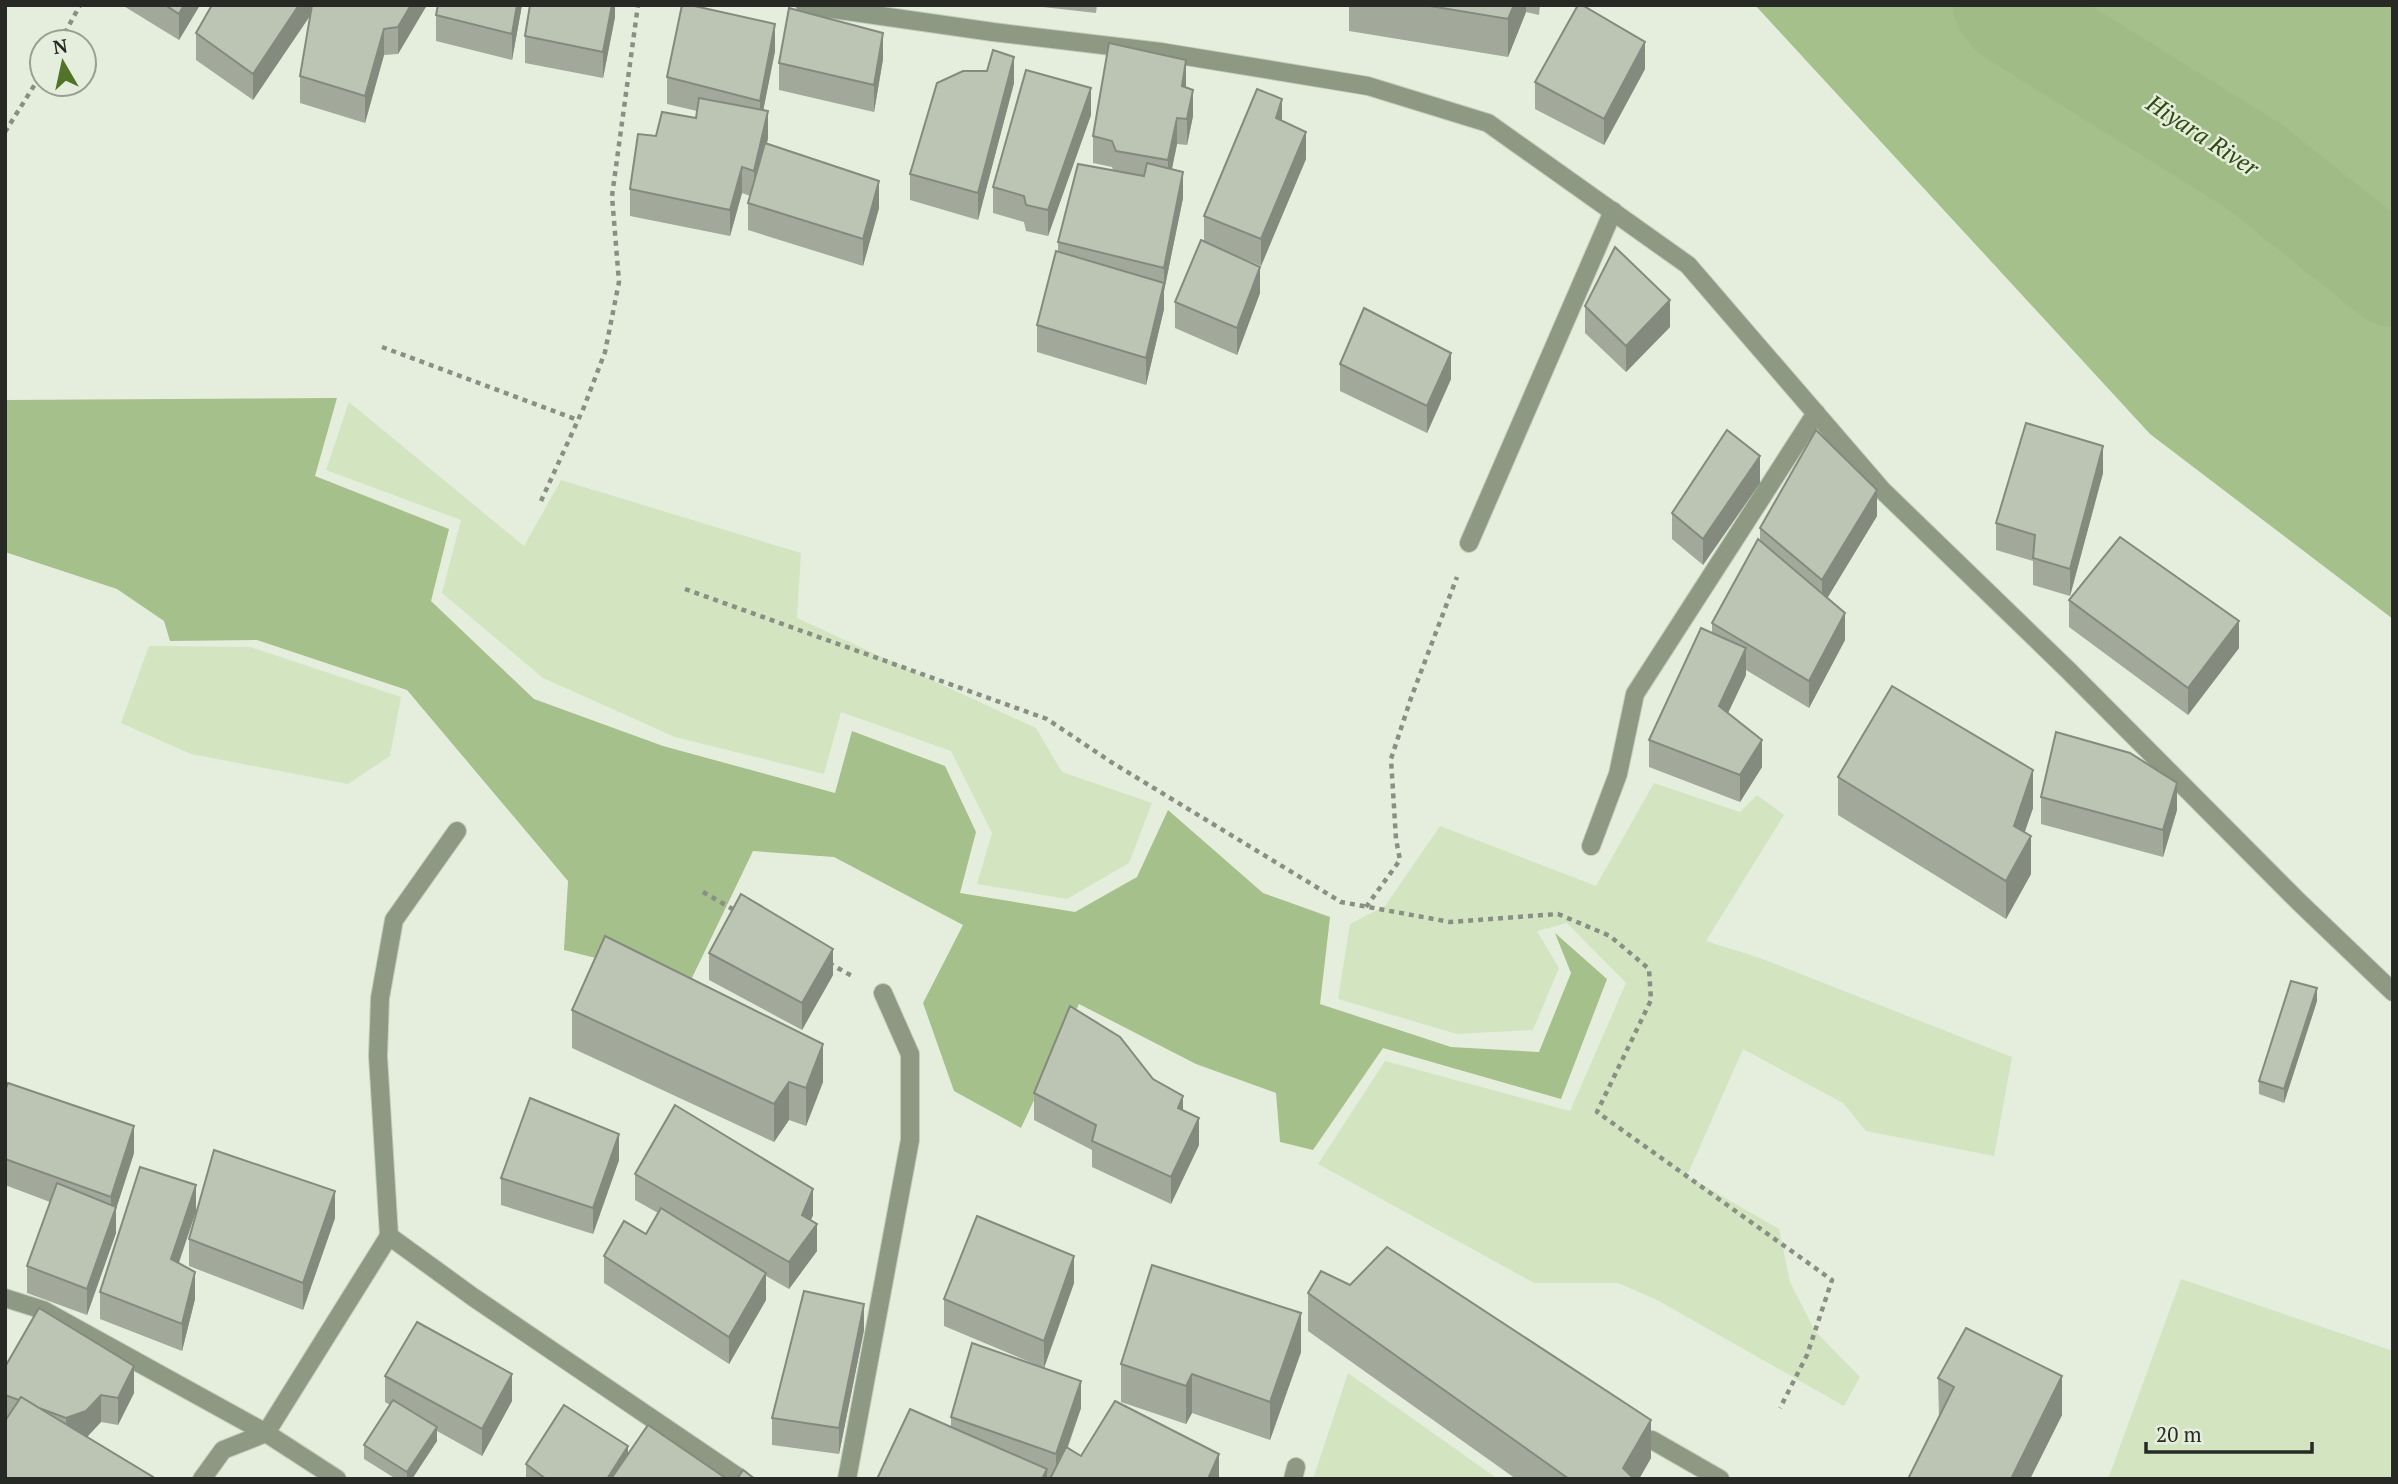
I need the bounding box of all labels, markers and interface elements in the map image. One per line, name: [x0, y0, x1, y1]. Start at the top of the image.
north arrow: [28, 28, 98, 98]
text: N: [51, 32, 70, 59]
water label: Hiyara River: [2140, 86, 2267, 184]
scale bar: [2146, 1410, 2312, 1454]
text: 20 m: [2156, 1420, 2202, 1448]

